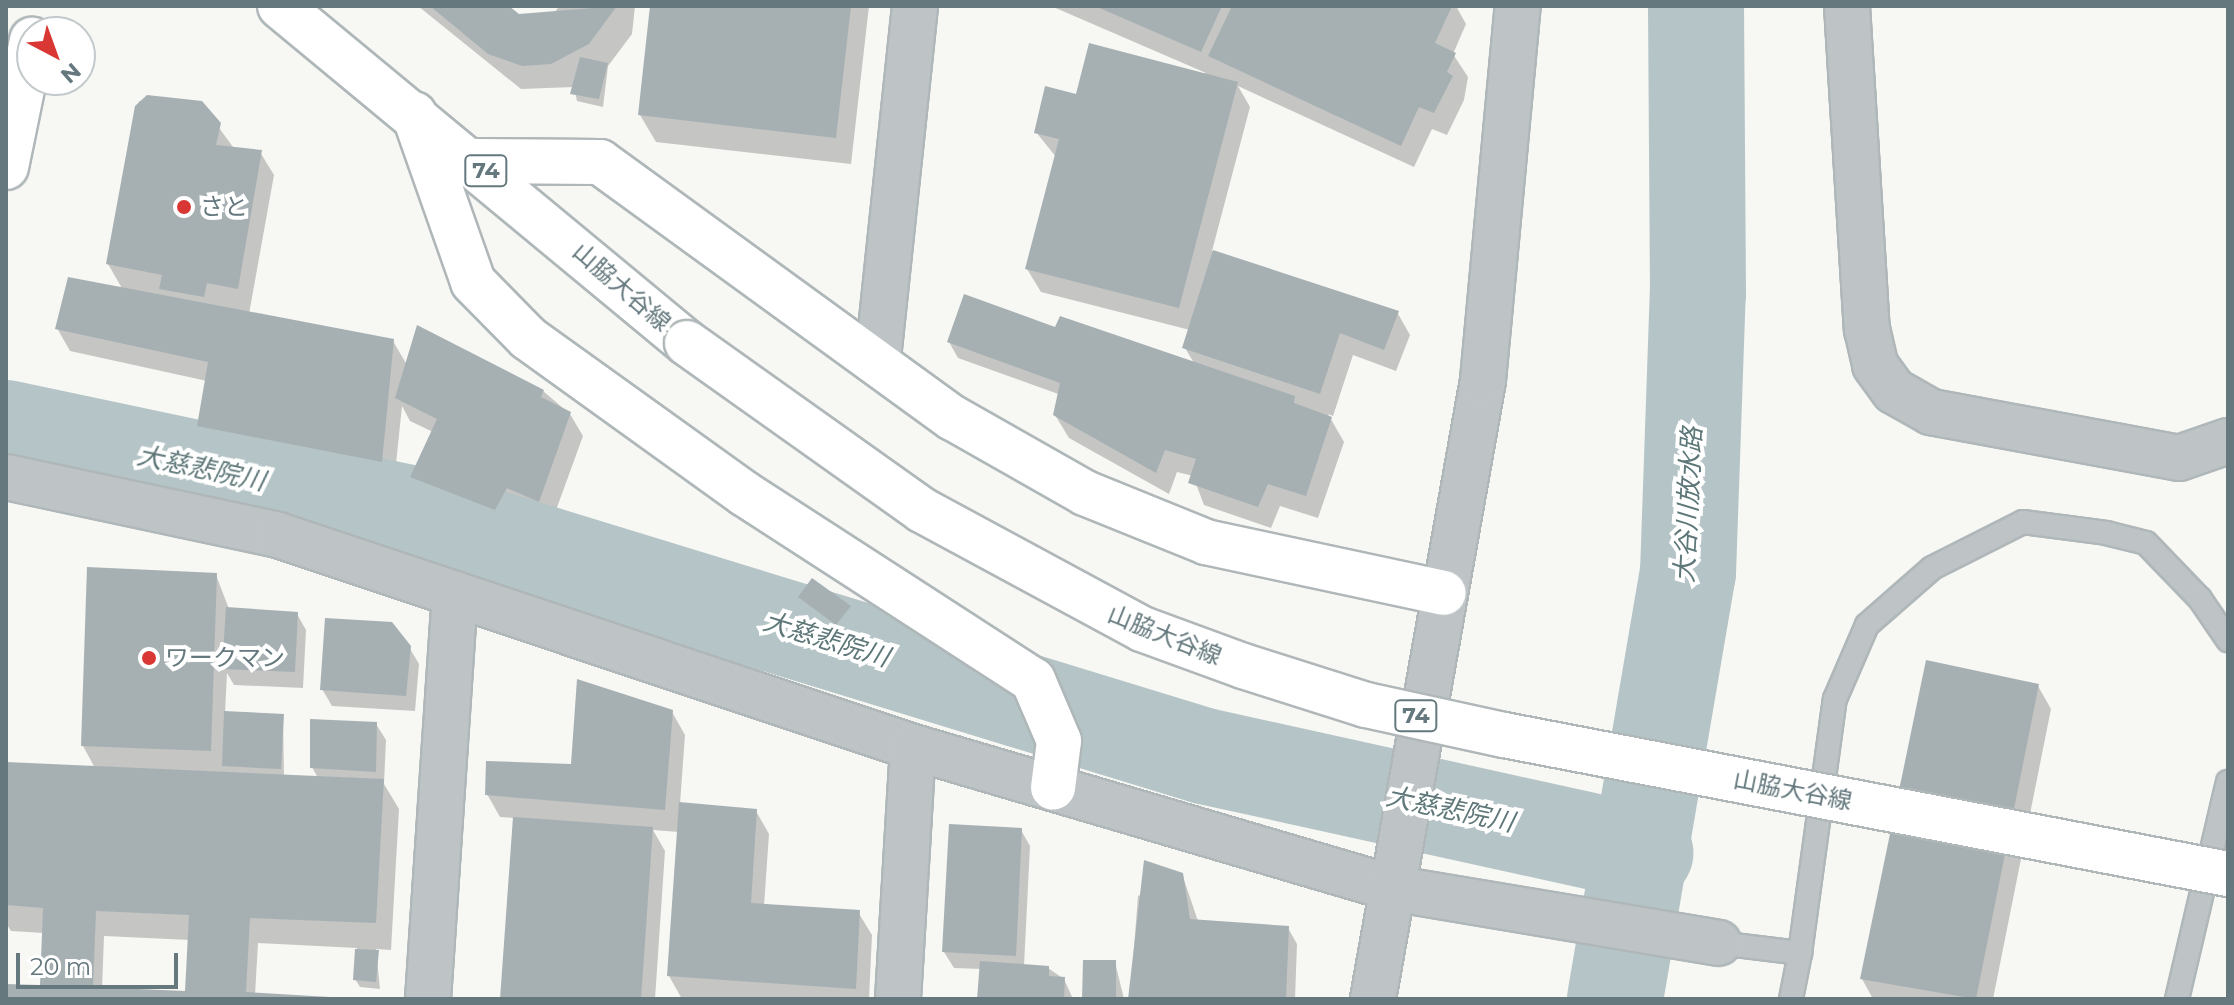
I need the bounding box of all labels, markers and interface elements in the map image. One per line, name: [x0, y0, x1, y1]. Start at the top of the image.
north arrow: [16, 16, 96, 96]
text: N: [55, 57, 86, 89]
road number: 74: [464, 153, 508, 189]
place label: さと: [200, 193, 248, 221]
marker: さと: [175, 198, 193, 216]
street label: 山脇大谷線: [567, 237, 677, 337]
water label: 大谷川放水路: [1669, 426, 1709, 584]
water label: 大慈悲院川: [134, 440, 268, 498]
street label: 山脇大谷線: [1104, 599, 1226, 671]
water label: 大慈悲院川: [759, 606, 893, 674]
place label: ワークマン: [165, 644, 285, 672]
marker: ワークマン: [140, 649, 158, 667]
road number: 74: [1394, 698, 1438, 734]
street label: 山脇大谷線: [1731, 764, 1855, 816]
water label: 大慈悲院川: [1383, 781, 1517, 839]
scale bar: [20, 937, 182, 987]
text: 20 m: [30, 952, 91, 981]

